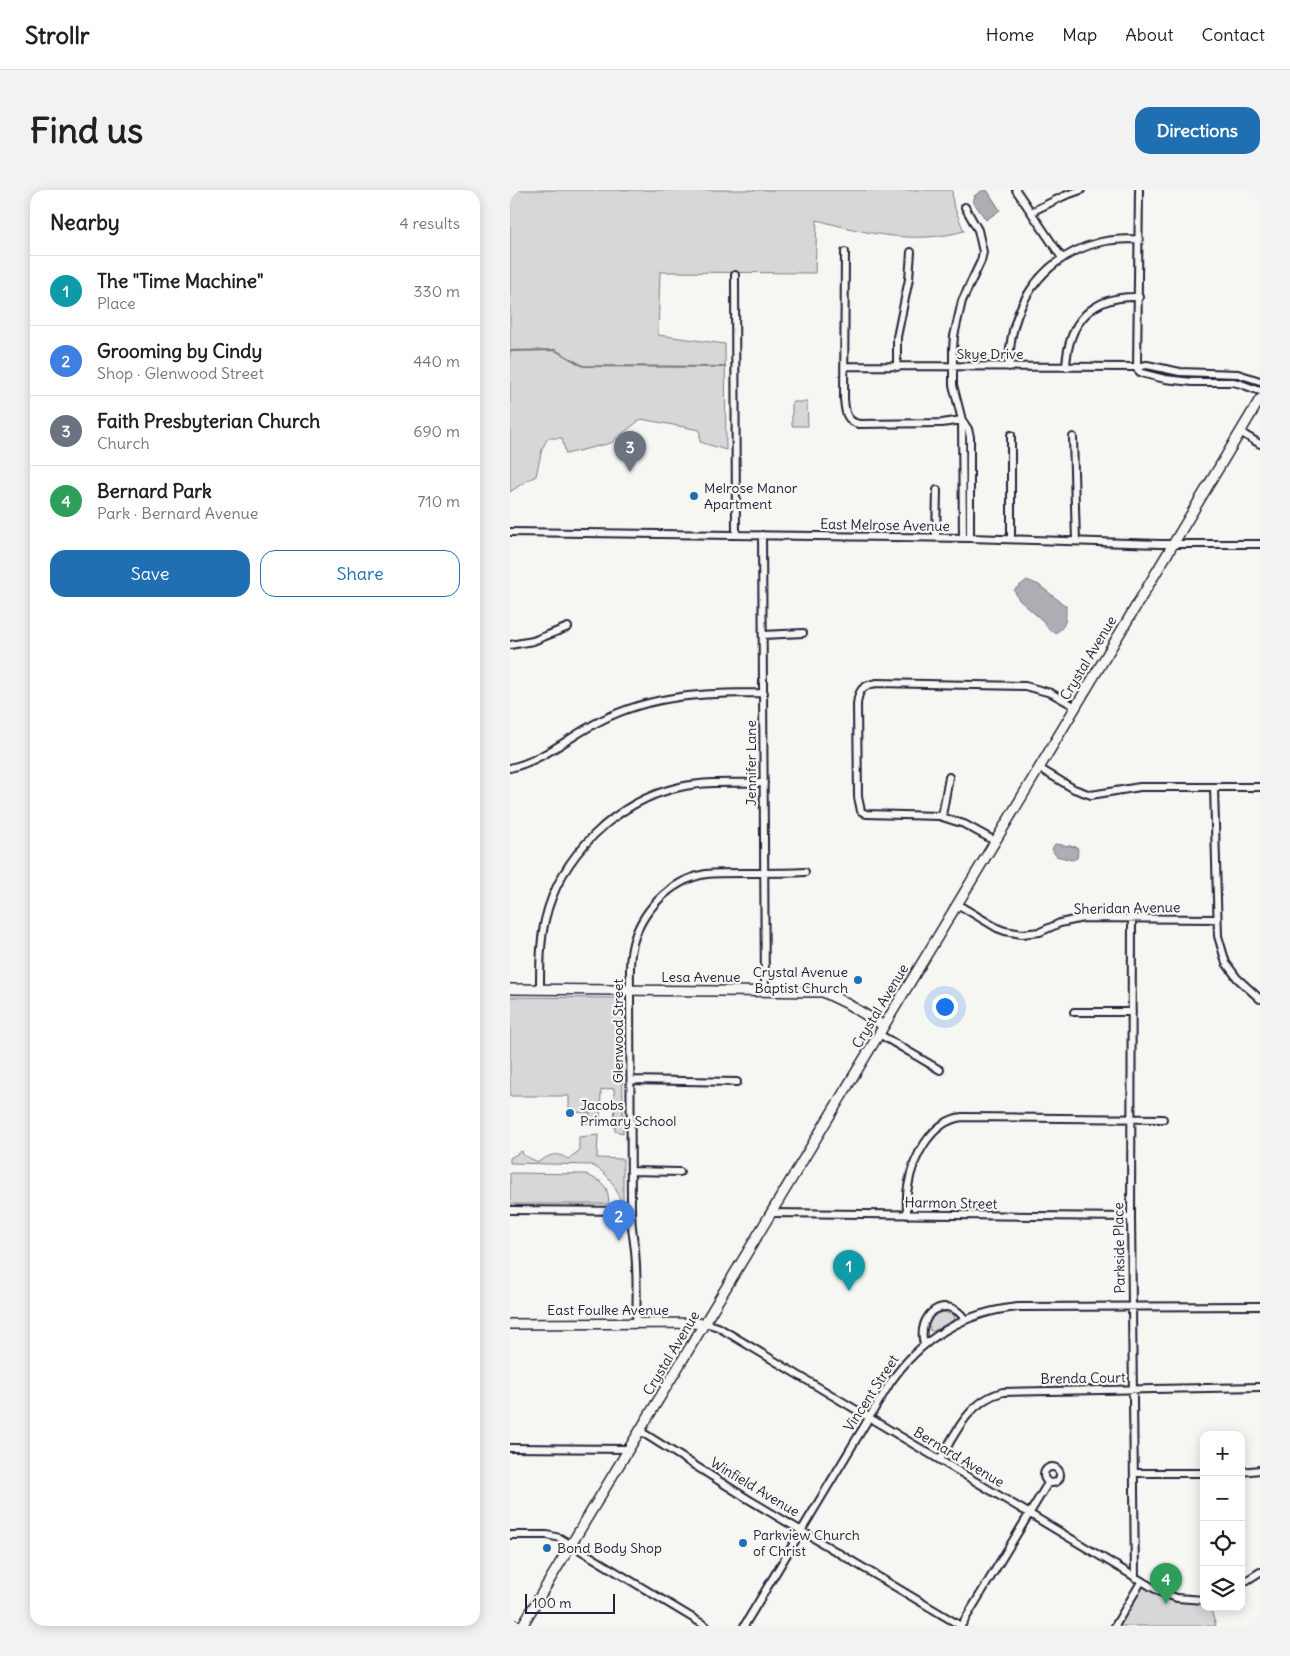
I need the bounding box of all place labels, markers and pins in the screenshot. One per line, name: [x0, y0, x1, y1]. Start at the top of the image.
pin: 3: [614, 431, 646, 472]
place label: Melrose Manor Apartment: [704, 479, 798, 513]
marker: Melrose Manor Apartment: [688, 490, 700, 502]
place label: Crystal Avenue Baptist Church: [753, 963, 848, 997]
marker: Crystal Avenue Baptist Church: [852, 974, 864, 986]
place label: Jacobs Primary School: [580, 1096, 676, 1130]
marker: Jacobs Primary School: [564, 1107, 576, 1119]
pin: 2: [603, 1200, 635, 1241]
pin: 1: [833, 1250, 865, 1291]
place label: Parkview Church of Christ: [753, 1526, 860, 1560]
marker: Parkview Church of Christ: [737, 1537, 749, 1549]
place label: Bond Body Shop: [557, 1539, 662, 1557]
marker: Bond Body Shop: [541, 1542, 553, 1554]
pin: 4: [1150, 1563, 1182, 1604]

